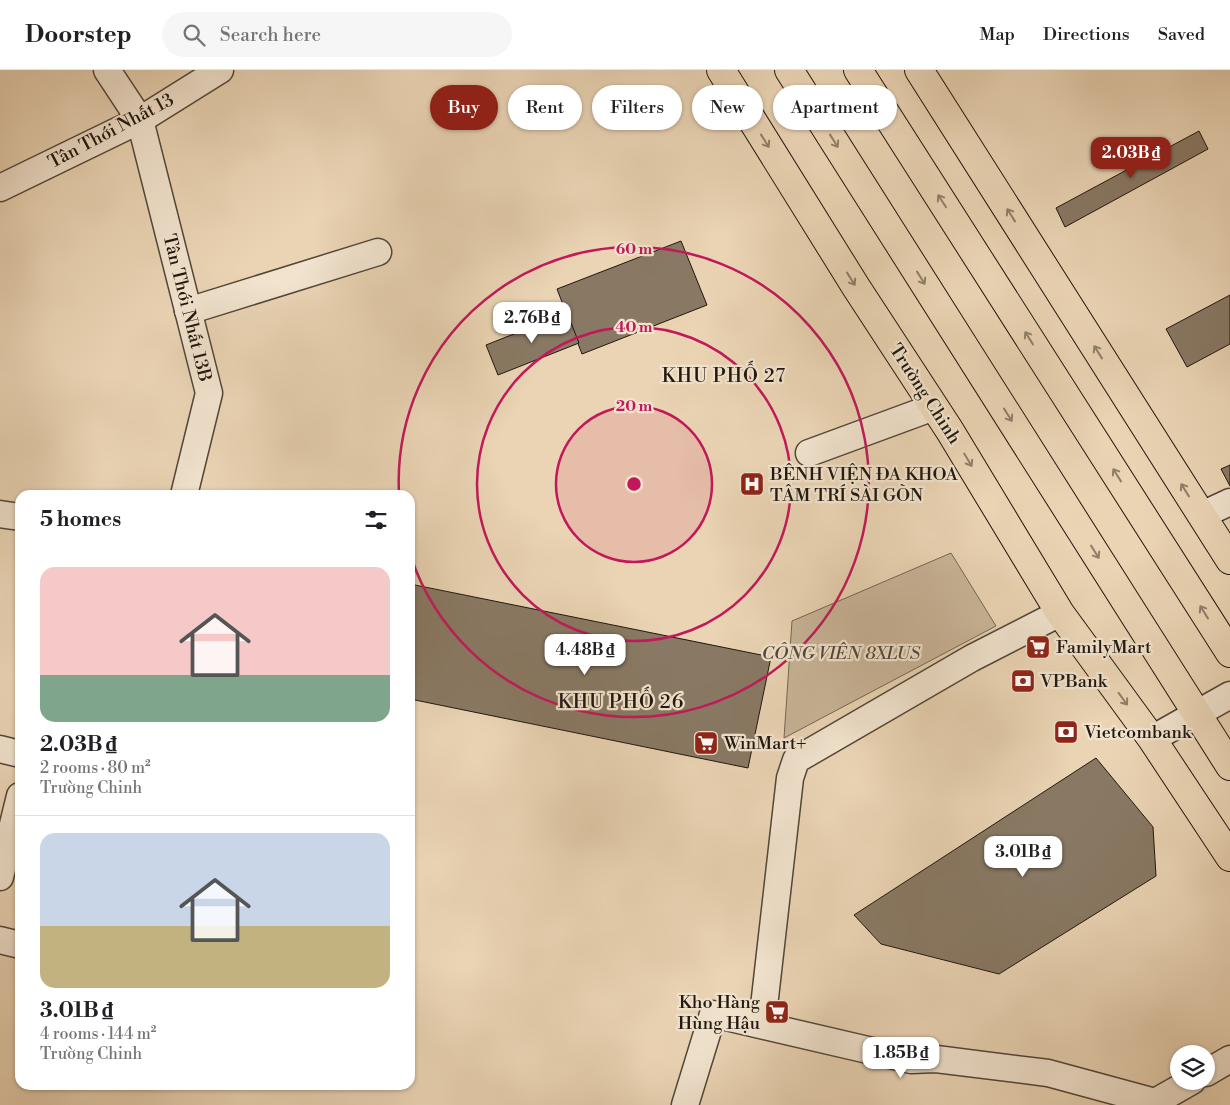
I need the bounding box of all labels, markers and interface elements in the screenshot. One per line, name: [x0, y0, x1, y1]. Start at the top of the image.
search box: [162, 12, 512, 57]
text: Doorstep: [25, 20, 132, 50]
icon: search: [180, 21, 208, 49]
text: Search here: [220, 23, 321, 47]
text: Map: [979, 23, 1015, 46]
text: Directions: [1043, 23, 1130, 46]
text: Saved: [1158, 23, 1205, 46]
chip: Buy: [430, 85, 498, 130]
chip: Rent: [508, 85, 582, 130]
chip: Filters: [592, 85, 682, 130]
chip: New: [692, 85, 763, 130]
chip: Apartment: [773, 85, 897, 130]
street label: Tân Thới Nhất 13: [44, 88, 178, 174]
one-way arrow: [829, 133, 839, 147]
one-way arrow: [761, 134, 771, 148]
pin: 2.03B ₫: [1085, 136, 1177, 179]
text: 2.03B ₫: [1102, 143, 1160, 163]
one-way arrow: [937, 195, 947, 209]
one-way arrow: [1006, 208, 1017, 222]
street label: Tân Thới Nhất 13B: [157, 232, 217, 384]
text: 60 m: [616, 240, 653, 259]
one-way arrow: [915, 271, 926, 285]
one-way arrow: [846, 272, 856, 286]
pin: 2.76B ₫: [486, 302, 578, 344]
text: 2.76B ₫: [504, 308, 560, 328]
text: 40 m: [615, 318, 653, 337]
one-way arrow: [1024, 332, 1034, 346]
street label: Trường Chinh: [884, 340, 966, 449]
one-way arrow: [1093, 346, 1103, 360]
district label: KHU PHỐ 27: [662, 360, 786, 388]
text: 20 m: [616, 397, 653, 416]
one-way arrow: [1003, 408, 1013, 422]
one-way arrow: [963, 452, 973, 466]
place label: BỆNH VIỆN ĐA KHOA TÂM TRÍ SÀI GÒN: [769, 463, 959, 507]
one-way arrow: [1111, 469, 1121, 483]
hospital icon: BỆNH VIỆN ĐA KHOA TÂM TRÍ SÀI GÒN: [739, 471, 765, 497]
centre of rings: [625, 475, 643, 493]
one-way arrow: [1180, 483, 1190, 497]
icon: filters: [362, 506, 390, 534]
text: 5 homes: [40, 507, 121, 533]
one-way arrow: [1090, 545, 1100, 559]
icon: home: [170, 600, 260, 690]
one-way arrow: [1199, 606, 1209, 620]
pin: 4.48B ₫: [539, 634, 631, 676]
supermarket icon: FamilyMart: [1025, 634, 1051, 660]
place label: FamilyMart: [1056, 636, 1152, 659]
text: 4.48B ₫: [556, 640, 614, 660]
park label: CÔNG VIÊN 8XLUS: [762, 642, 921, 665]
bank icon: VPBank: [1010, 668, 1036, 694]
place label: VPBank: [1039, 670, 1109, 693]
district label: KHU PHỐ 26: [558, 686, 684, 714]
one-way arrow: [1118, 691, 1128, 705]
bank icon: Vietcombank: [1053, 719, 1079, 745]
place label: Vietcombank: [1083, 721, 1193, 744]
supermarket icon: WinMart+: [693, 730, 719, 756]
text: 2.03B ₫: [40, 732, 117, 758]
place label: WinMart+: [723, 732, 806, 755]
text: 2 rooms · 80 m²: [40, 758, 151, 778]
text: Trường Chinh: [40, 778, 142, 798]
pin: 3.01B ₫: [977, 836, 1069, 878]
text: 3.01B ₫: [995, 842, 1051, 862]
icon: home: [170, 865, 260, 955]
place label: Kho Hàng Hùng Hậu: [678, 991, 761, 1035]
text: 3.01B ₫: [40, 998, 113, 1024]
supermarket icon: Kho Hàng Hùng Hậu: [764, 999, 790, 1025]
text: 4 rooms · 144 m²: [40, 1024, 156, 1044]
pin: 1.85B ₫: [855, 1036, 947, 1079]
text: 1.85B ₫: [873, 1043, 929, 1063]
text: Trường Chinh: [40, 1044, 142, 1064]
map controls: [1170, 1045, 1215, 1090]
button: layers: [1170, 1045, 1215, 1090]

